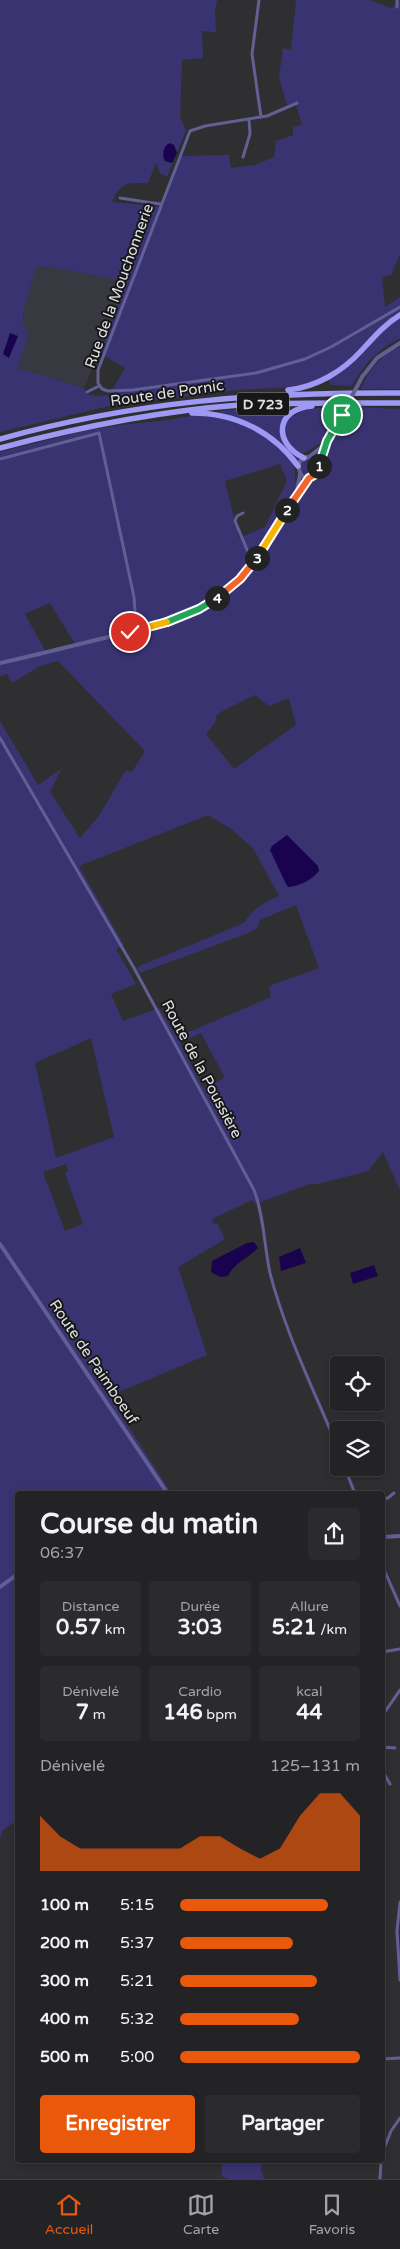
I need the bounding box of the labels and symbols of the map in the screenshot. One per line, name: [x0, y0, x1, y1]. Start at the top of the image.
street label: Rue de la Mouchonnerie: [81, 201, 157, 371]
street label: Route de Pornic: [109, 376, 225, 410]
road number: D 723: [237, 392, 289, 416]
pin: [321, 394, 363, 436]
pin: 1: [306, 454, 332, 478]
pin: 2: [274, 498, 300, 522]
pin: 3: [244, 546, 270, 570]
pin: 4: [204, 586, 230, 610]
pin: [109, 611, 151, 653]
street label: Route de la Poussière: [158, 997, 246, 1141]
street label: Route de Paimboeuf: [46, 1296, 143, 1428]

